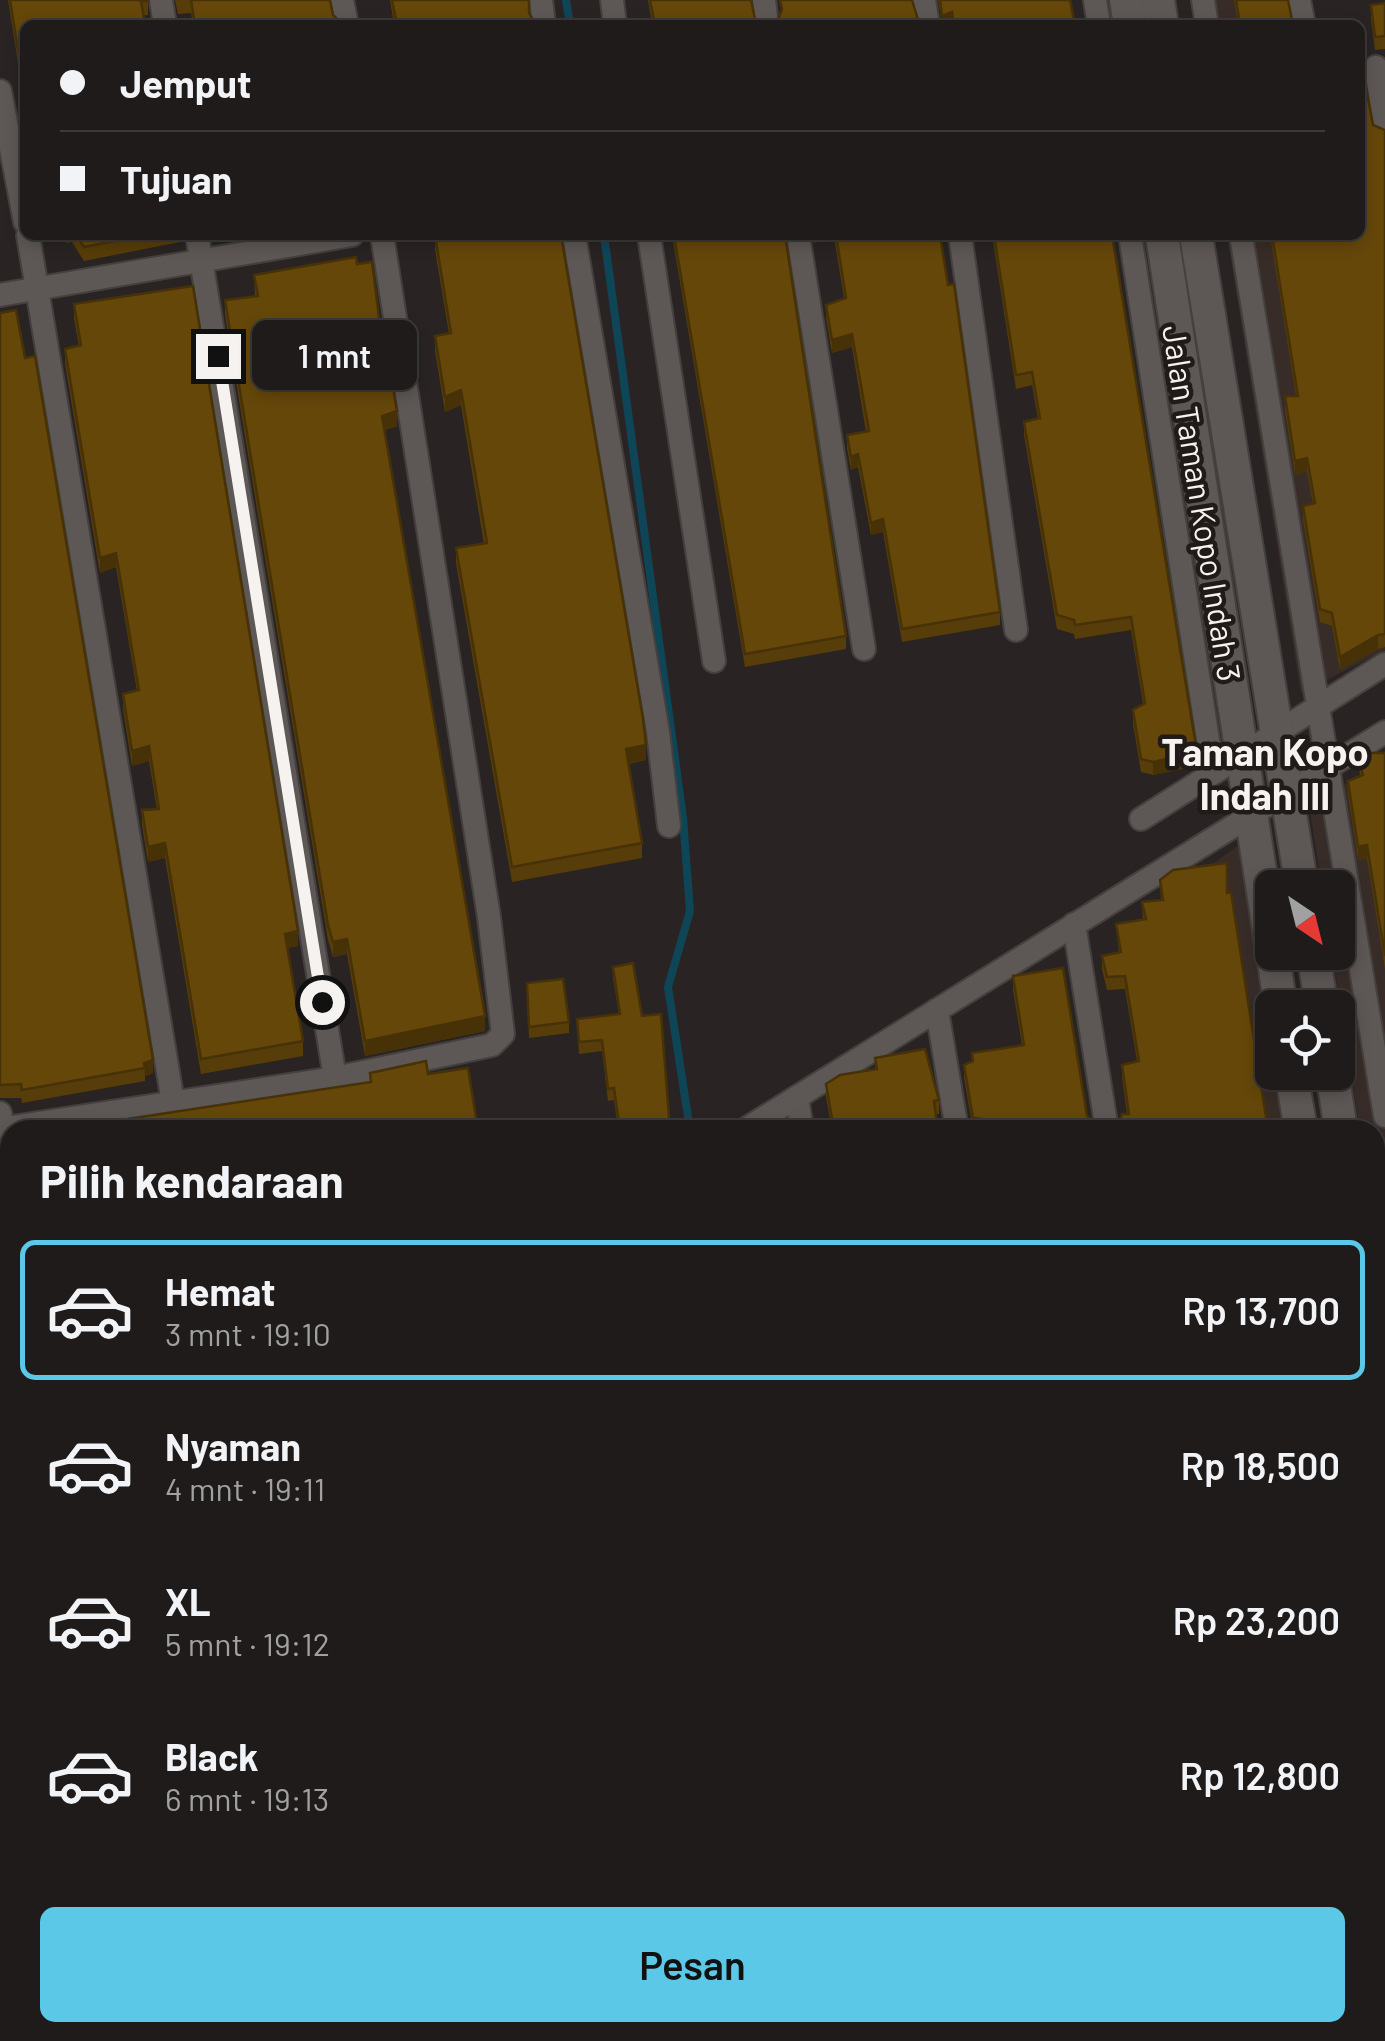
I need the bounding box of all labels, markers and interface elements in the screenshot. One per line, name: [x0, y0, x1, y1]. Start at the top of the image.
text: Jemput: [120, 60, 251, 106]
text: Tujuan: [120, 156, 232, 202]
callout: 1 mnt: [253, 321, 418, 391]
street label: Jalan Taman Kopo Indah 3: [1156, 322, 1250, 684]
route end: [196, 334, 241, 379]
text: 1 mnt: [298, 336, 371, 374]
district label: Taman Kopo Indah III: [1161, 728, 1369, 818]
north arrow: [1255, 870, 1355, 970]
map controls: [1255, 870, 1355, 1090]
route start: [300, 980, 345, 1025]
button: locate: [1255, 990, 1355, 1090]
text: Pilih kendaraan: [40, 1153, 344, 1207]
icon: car: [45, 1265, 135, 1355]
text: Hemat: [165, 1268, 275, 1314]
text: Rp 13,700: [1182, 1287, 1340, 1333]
text: 3 mnt · 19:10: [165, 1314, 331, 1352]
icon: car: [45, 1420, 135, 1510]
text: Nyaman: [165, 1423, 301, 1469]
text: Rp 18,500: [1181, 1442, 1340, 1488]
text: 4 mnt · 19:11: [165, 1469, 325, 1507]
icon: car: [45, 1575, 135, 1665]
text: XL: [165, 1578, 211, 1624]
text: Rp 23,200: [1173, 1597, 1340, 1643]
text: 5 mnt · 19:12: [165, 1624, 330, 1662]
icon: car: [45, 1730, 135, 1820]
text: Black: [165, 1733, 259, 1779]
text: Rp 12,800: [1180, 1752, 1340, 1798]
text: 6 mnt · 19:13: [165, 1779, 329, 1817]
button: Pesan: [40, 1907, 1345, 2022]

